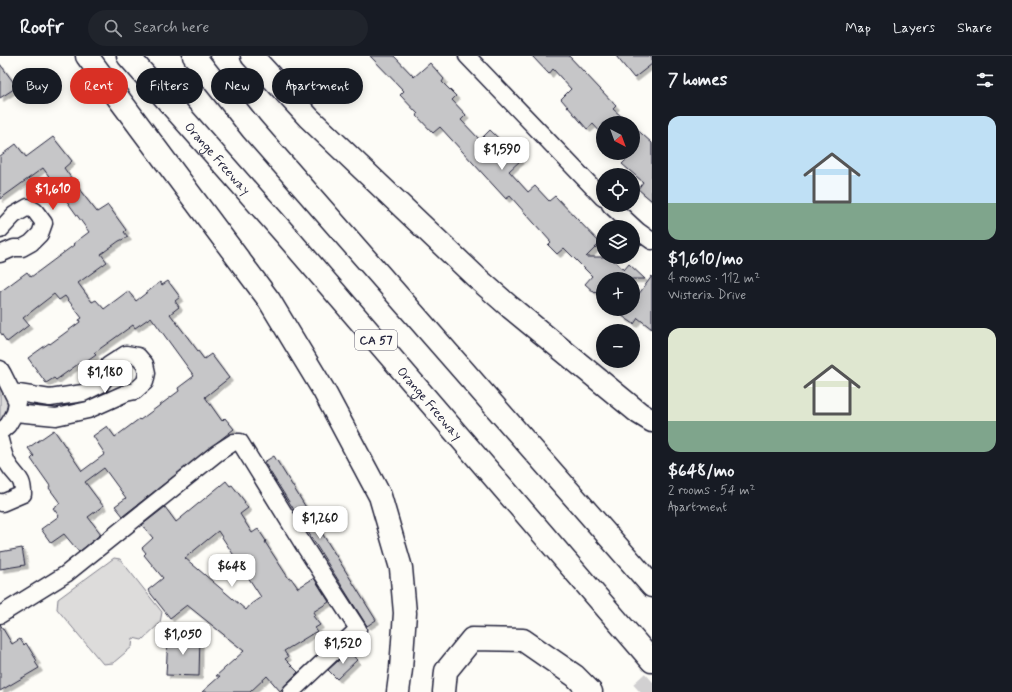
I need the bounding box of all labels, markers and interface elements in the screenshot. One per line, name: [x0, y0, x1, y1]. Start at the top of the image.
search box: [88, 10, 368, 46]
text: Roofr: [20, 15, 64, 40]
icon: search: [102, 17, 124, 39]
text: Search here: [134, 18, 209, 38]
text: Map: [845, 19, 871, 37]
text: Layers: [893, 19, 935, 37]
text: Share: [957, 19, 992, 37]
chip: Buy: [12, 68, 62, 104]
chip: Rent: [70, 68, 128, 104]
chip: Filters: [136, 68, 203, 104]
chip: New: [211, 68, 264, 104]
chip: Apartment: [272, 68, 363, 104]
text: 7 homes: [668, 69, 727, 91]
icon: filters: [974, 69, 996, 91]
north arrow: [596, 116, 640, 160]
map controls: [596, 116, 640, 368]
street label: Orange Freeway: [180, 119, 253, 199]
pin: $1,590: [469, 137, 535, 171]
text: $1,590: [483, 141, 521, 158]
icon: home: [796, 142, 868, 214]
button: locate: [596, 168, 640, 212]
pin: $1,610: [20, 177, 86, 211]
text: $1,610: [35, 181, 71, 198]
button: layers: [596, 220, 640, 264]
text: $1,610/mo: [668, 248, 743, 270]
text: 4 rooms · 112 m²: [668, 270, 760, 287]
button: +: [596, 272, 640, 316]
text: Wisteria Drive: [668, 287, 746, 304]
button: −: [596, 324, 640, 368]
road number: CA 57: [355, 330, 397, 350]
icon: home: [796, 354, 868, 426]
pin: $1,180: [72, 360, 138, 394]
text: $1,180: [87, 364, 123, 381]
street label: Orange Freeway: [393, 364, 465, 444]
text: $648/mo: [668, 460, 734, 482]
text: 2 rooms · 54 m²: [668, 482, 755, 499]
text: Apartment: [668, 499, 727, 516]
pin: $1,260: [287, 506, 353, 540]
text: $1,260: [302, 510, 338, 527]
pin: $648: [208, 554, 256, 588]
text: $648: [217, 558, 247, 575]
pin: $1,050: [150, 622, 216, 656]
text: $1,050: [164, 626, 202, 643]
pin: $1,520: [310, 631, 376, 665]
text: $1,520: [324, 635, 362, 652]

